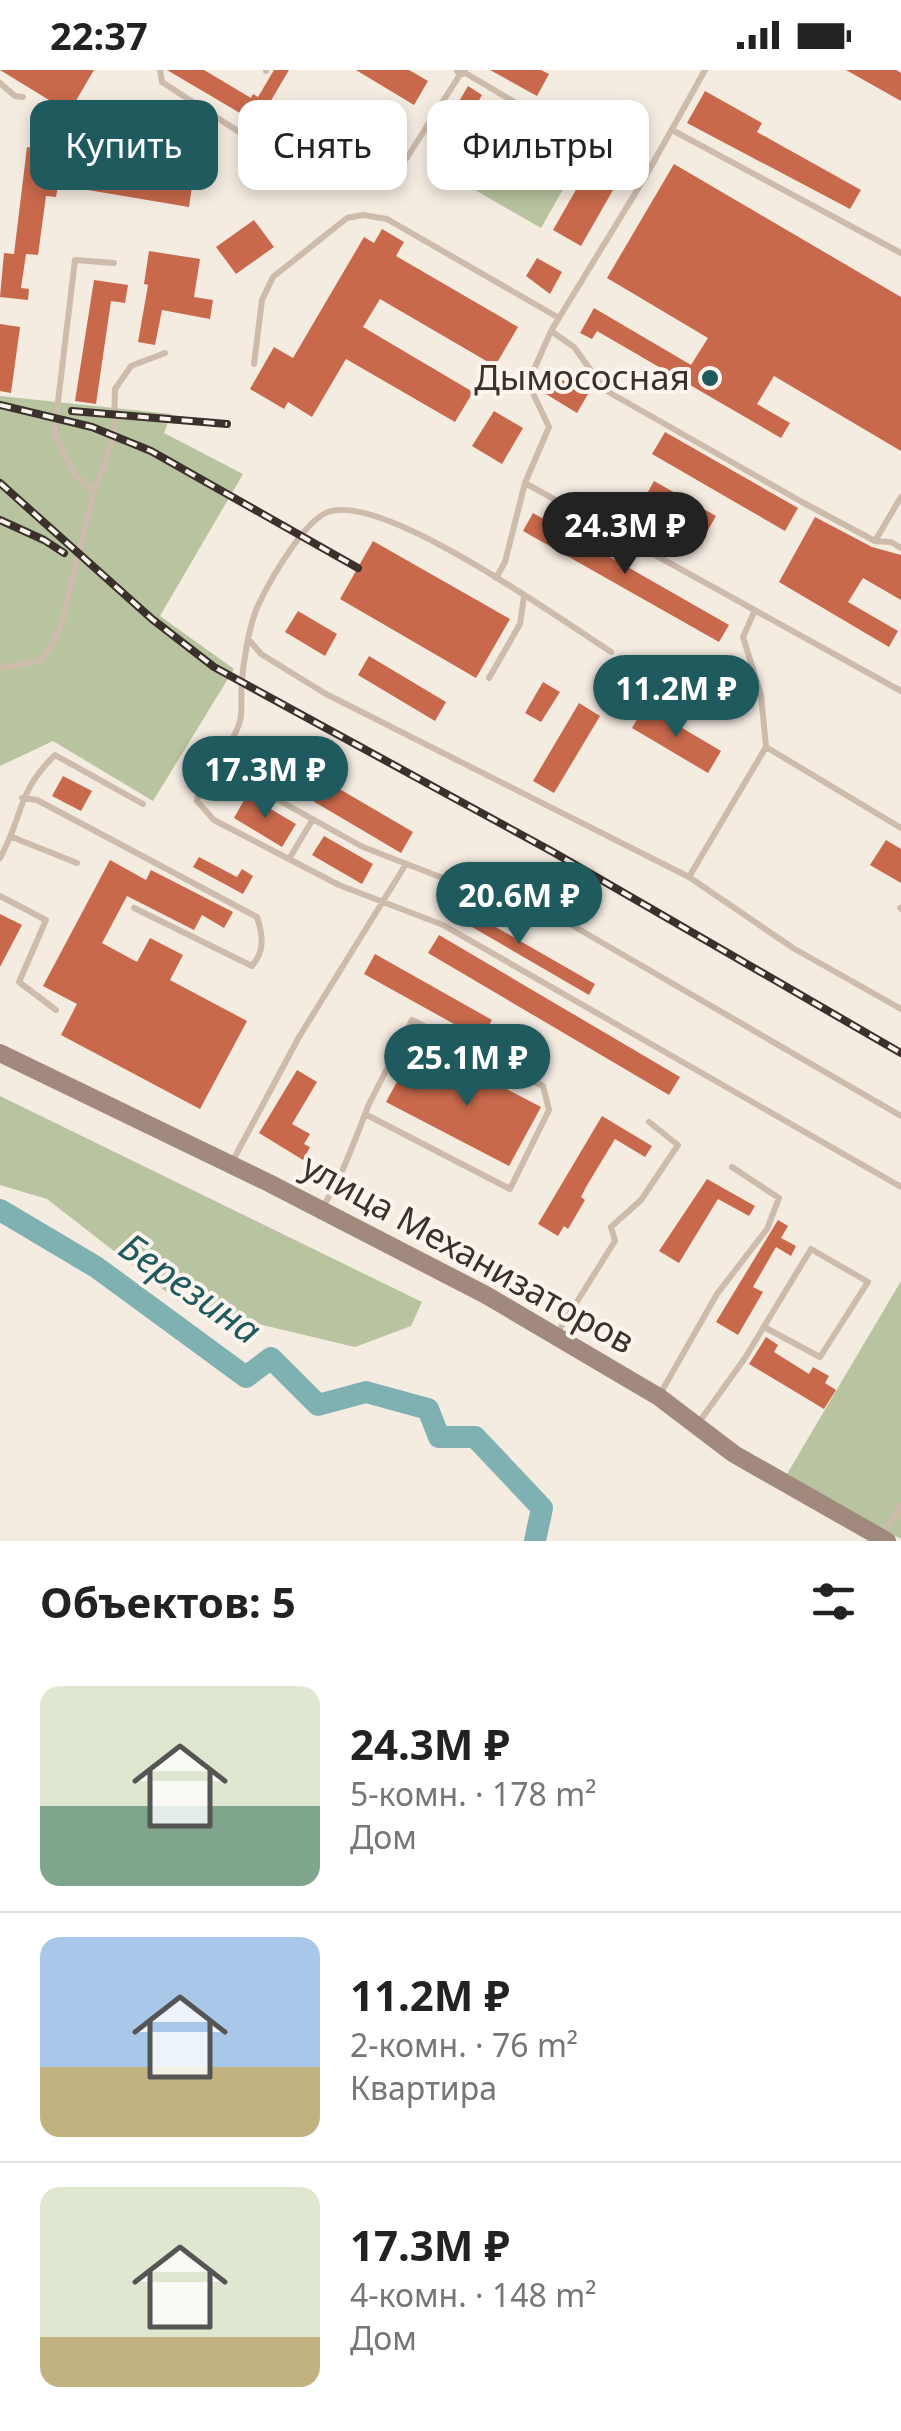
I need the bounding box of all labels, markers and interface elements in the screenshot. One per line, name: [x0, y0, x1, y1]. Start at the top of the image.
text: 22:37: [50, 9, 148, 61]
chip: Купить: [30, 100, 218, 190]
chip: Снять: [238, 100, 407, 190]
chip: Фильтры: [427, 100, 649, 190]
place label: Дымососная: [474, 353, 690, 400]
marker: Дымососная: [699, 367, 721, 389]
pin: 24.3M ₽: [533, 492, 717, 577]
text: 24.3M ₽: [564, 503, 686, 546]
pin: 11.2M ₽: [584, 655, 768, 740]
text: 11.2M ₽: [615, 666, 737, 709]
pin: 17.3M ₽: [173, 736, 357, 821]
text: 17.3M ₽: [204, 747, 326, 790]
pin: 20.6M ₽: [427, 862, 611, 947]
text: 20.6M ₽: [458, 873, 580, 916]
pin: 25.1M ₽: [375, 1024, 559, 1109]
text: 25.1M ₽: [406, 1035, 528, 1078]
street label: улица Механизаторов: [294, 1142, 643, 1364]
water label: Березина: [110, 1220, 272, 1355]
text: Объектов: 5: [40, 1573, 296, 1630]
icon: filters: [806, 1574, 861, 1629]
text: 24.3M ₽: [350, 1715, 510, 1772]
icon: home: [120, 1726, 240, 1846]
text: 5-комн. · 178 m²: [350, 1772, 596, 1815]
text: Дом: [350, 1815, 417, 1858]
text: 11.2M ₽: [350, 1966, 510, 2023]
icon: home: [120, 1977, 240, 2097]
text: 2-комн. · 76 m²: [350, 2023, 578, 2066]
text: Квартира: [350, 2066, 497, 2109]
text: 17.3M ₽: [350, 2216, 510, 2273]
icon: home: [120, 2227, 240, 2347]
text: 4-комн. · 148 m²: [350, 2273, 596, 2316]
text: Дом: [350, 2316, 417, 2359]

